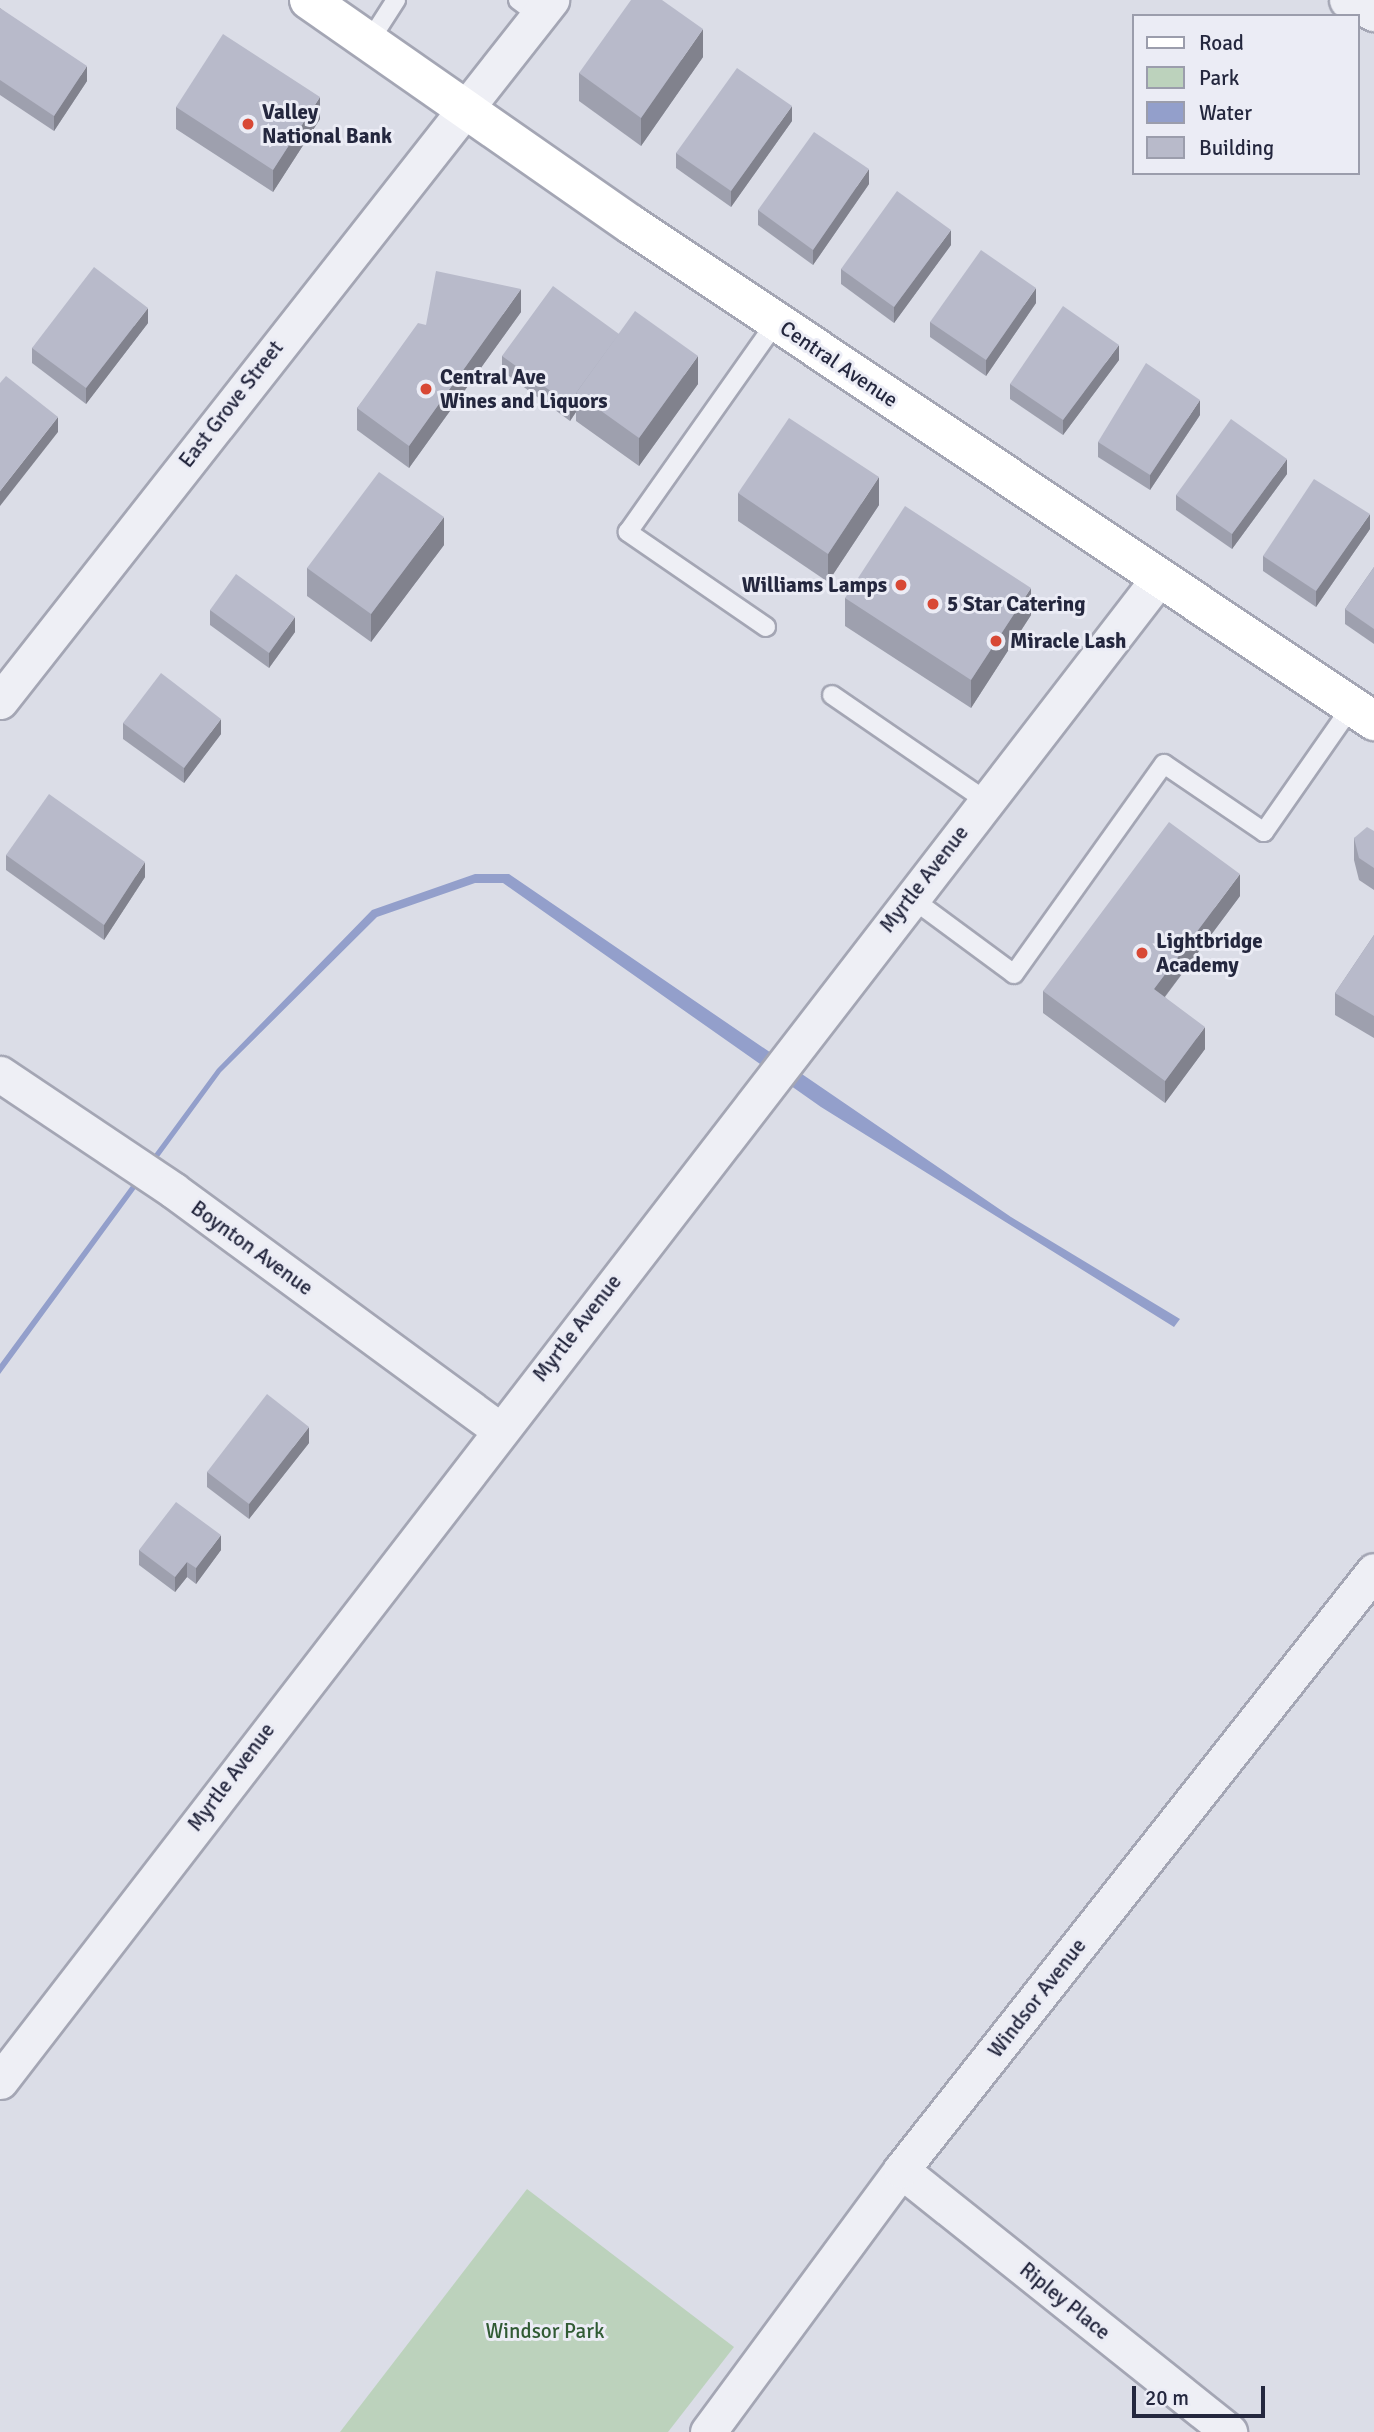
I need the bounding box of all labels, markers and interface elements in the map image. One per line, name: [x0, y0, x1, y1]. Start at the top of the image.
legend: [1132, 14, 1360, 175]
text: Road: [1199, 30, 1244, 56]
text: Park: [1199, 65, 1239, 91]
place label: Valley National Bank: [262, 99, 392, 149]
text: Water: [1199, 100, 1252, 126]
marker: Valley National Bank: [240, 116, 256, 132]
text: Building: [1199, 135, 1274, 161]
street label: Central Avenue: [775, 315, 903, 413]
street label: East Grove Street: [174, 335, 288, 473]
place label: Central Ave Wines and Liquors: [440, 364, 608, 414]
marker: Central Ave Wines and Liquors: [418, 381, 434, 397]
place label: Williams Lamps: [742, 572, 887, 598]
marker: Williams Lamps: [893, 577, 909, 593]
place label: 5 Star Catering: [947, 591, 1086, 617]
marker: 5 Star Catering: [925, 596, 941, 612]
place label: Miracle Lash: [1010, 628, 1126, 654]
marker: Miracle Lash: [988, 633, 1004, 649]
street label: Myrtle Avenue: [874, 820, 974, 938]
place label: Lightbridge Academy: [1156, 928, 1263, 978]
marker: Lightbridge Academy: [1134, 945, 1150, 961]
street label: Boynton Avenue: [186, 1195, 318, 1301]
street label: Myrtle Avenue: [527, 1269, 627, 1387]
street label: Myrtle Avenue: [182, 1718, 280, 1836]
street label: Windsor Avenue: [983, 1933, 1091, 2063]
street label: Ripley Place: [1015, 2257, 1115, 2345]
park label: Windsor Park: [486, 2318, 604, 2344]
scale bar: [1136, 2372, 1269, 2416]
text: 20 m: [1145, 2385, 1189, 2411]

